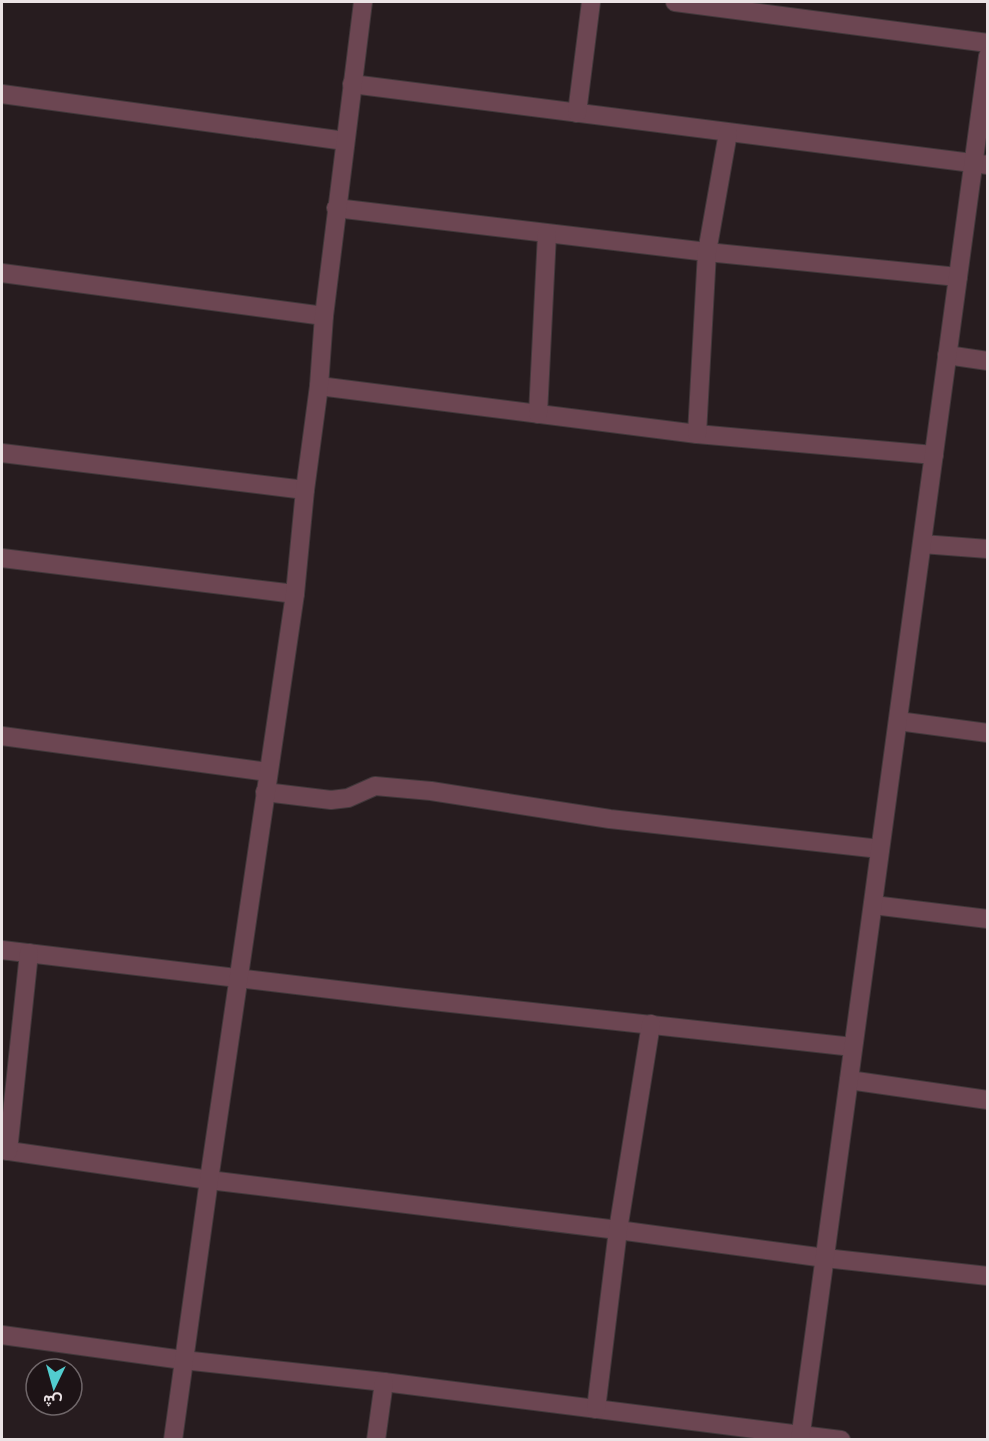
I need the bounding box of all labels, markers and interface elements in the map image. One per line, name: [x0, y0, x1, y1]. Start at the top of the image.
north arrow: [24, 1357, 84, 1417]
text: ش: [42, 1390, 63, 1414]

